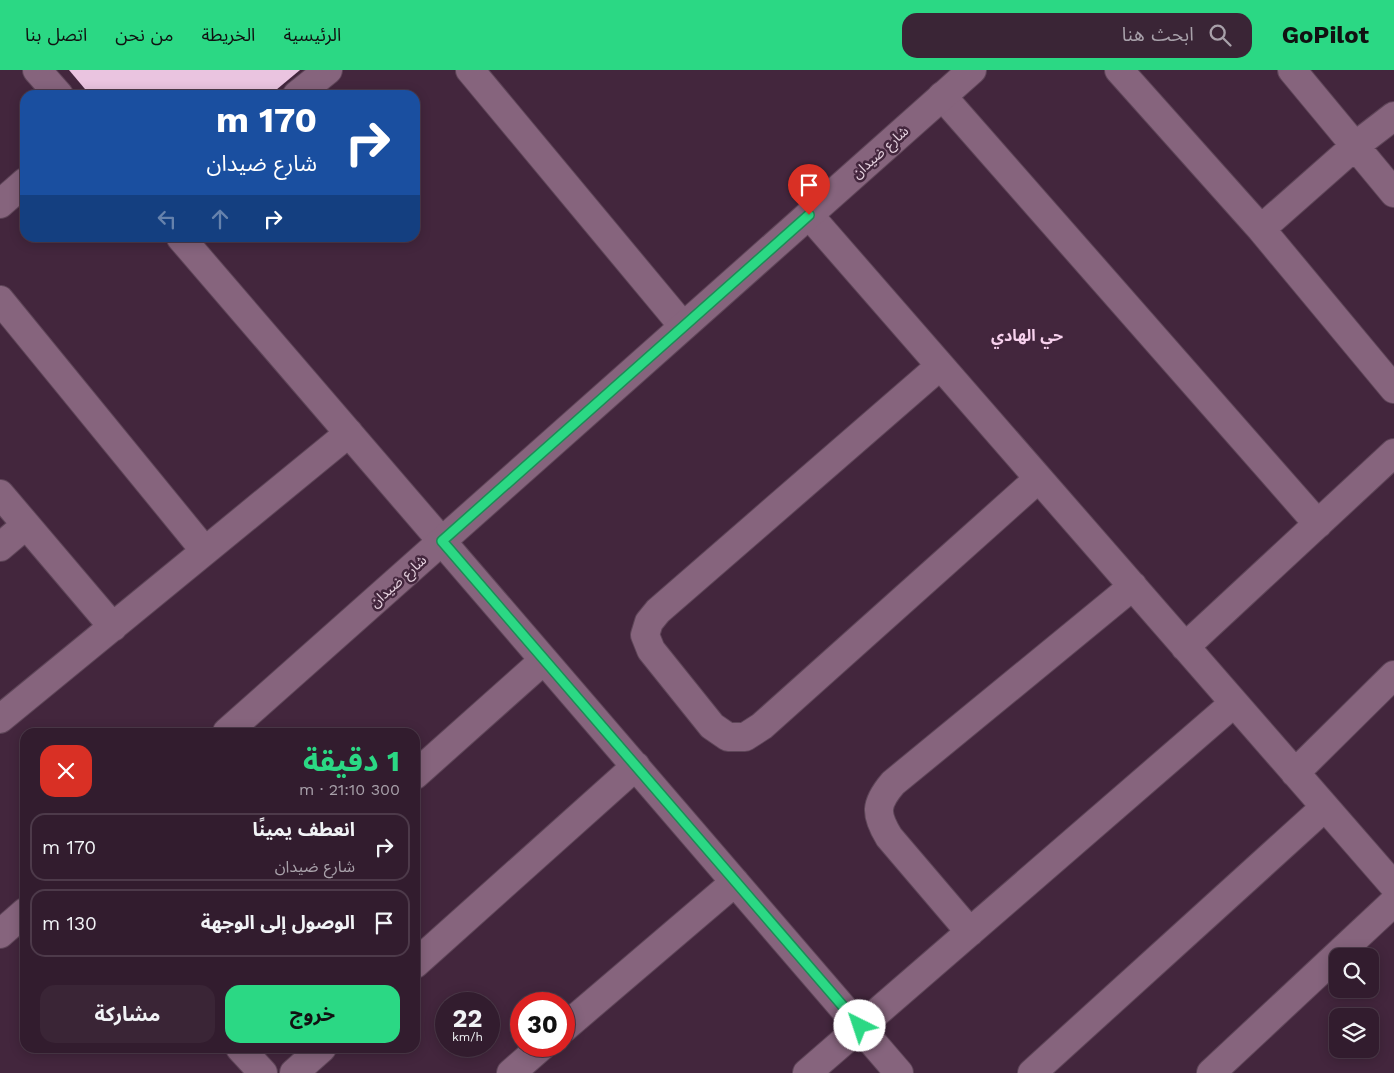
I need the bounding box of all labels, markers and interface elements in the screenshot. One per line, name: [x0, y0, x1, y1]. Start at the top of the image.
search box: [902, 13, 1252, 58]
icon: search: [1206, 21, 1234, 49]
text: GoPilot: [1282, 21, 1369, 49]
text: ابحث هنا: [1122, 23, 1194, 46]
text: اتصل بنا: [25, 24, 87, 45]
text: من نحن: [115, 24, 173, 45]
text: الخريطة: [201, 24, 255, 45]
text: الرئيسية: [283, 24, 341, 45]
text: 170 m: [216, 99, 317, 141]
icon: right: [335, 110, 400, 175]
street label: شارع ضيدان: [849, 123, 913, 184]
text: شارع ضيدان: [207, 151, 317, 176]
pin: [788, 164, 830, 215]
icon: arrive: [795, 171, 823, 199]
icon: left: [153, 205, 181, 233]
icon: ahead: [206, 205, 234, 233]
icon: right: [259, 205, 287, 233]
district label: حي الهادي: [991, 326, 1063, 349]
street label: شارع ضيدان: [367, 552, 431, 613]
text: 1 دقيقة: [303, 743, 400, 778]
button: close: [40, 745, 92, 797]
text: 300 m · 21:10: [299, 780, 400, 799]
text: انعطف يمينًا: [252, 818, 355, 841]
icon: right: [370, 833, 398, 861]
text: 170 m: [42, 836, 96, 859]
text: شارع ضيدان: [275, 857, 355, 876]
icon: arrive: [370, 909, 398, 937]
text: الوصول إلى الوجهة: [201, 911, 355, 934]
text: 130 m: [42, 912, 97, 935]
map controls: [1329, 948, 1379, 1058]
button: search: [1329, 948, 1379, 998]
button: مشاركة: [40, 985, 215, 1043]
button: خروج: [225, 985, 400, 1043]
speed limit sign: 30: [510, 992, 575, 1057]
position arrow: [833, 999, 885, 1051]
text: 22: [453, 1004, 482, 1033]
button: layers: [1329, 1008, 1379, 1058]
text: km/h: [452, 1030, 483, 1044]

